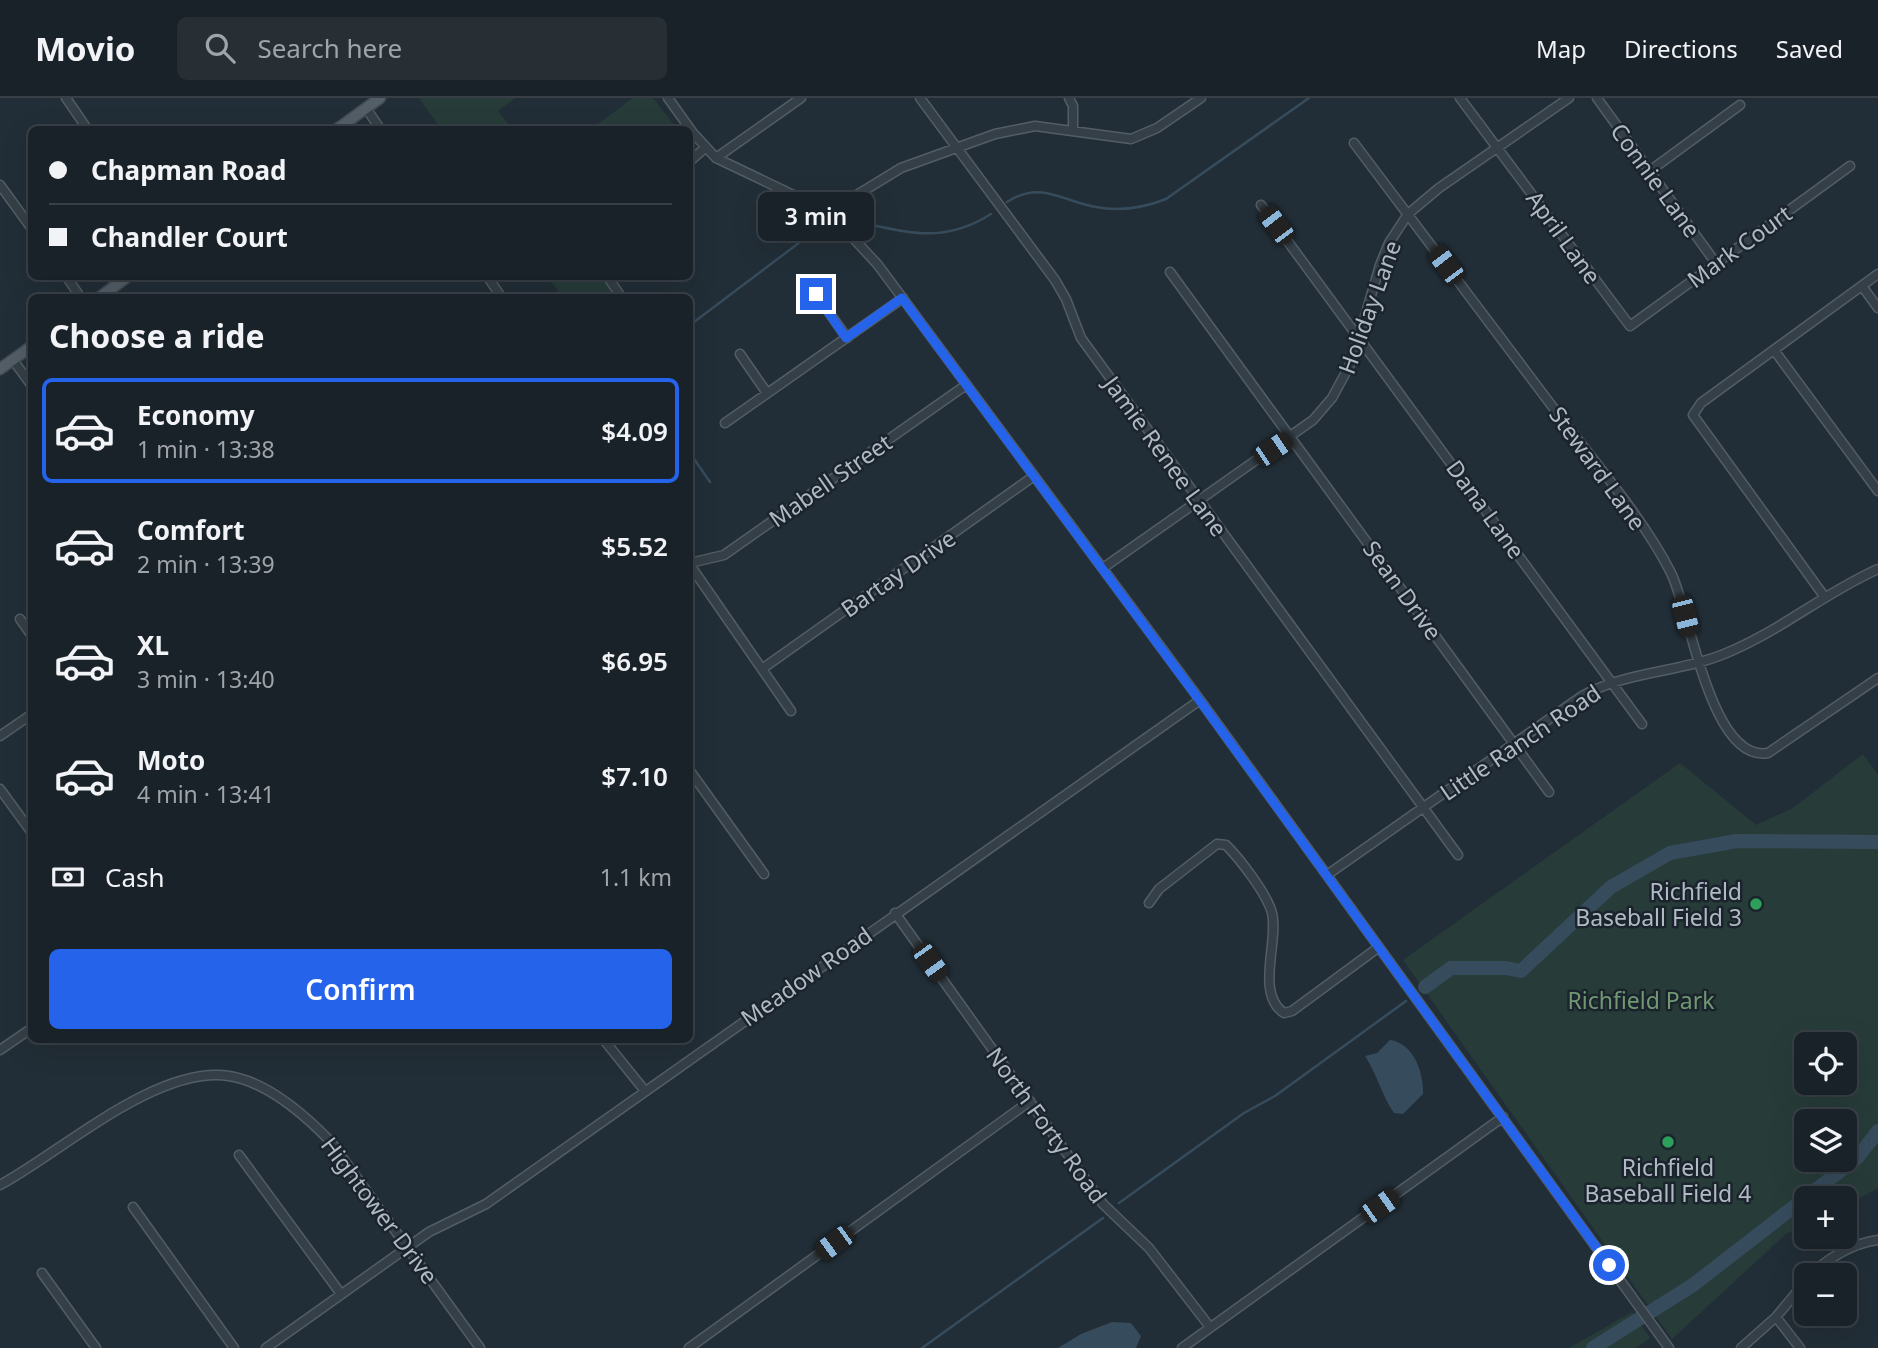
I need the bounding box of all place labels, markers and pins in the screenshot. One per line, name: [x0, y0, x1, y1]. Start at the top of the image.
place label: Richfield Baseball Field 3: [1575, 875, 1742, 933]
marker: Richfield Baseball Field 3: [1748, 896, 1764, 912]
marker: Richfield Baseball Field 4: [1660, 1134, 1676, 1150]
place label: Richfield Baseball Field 4: [1585, 1151, 1751, 1209]

